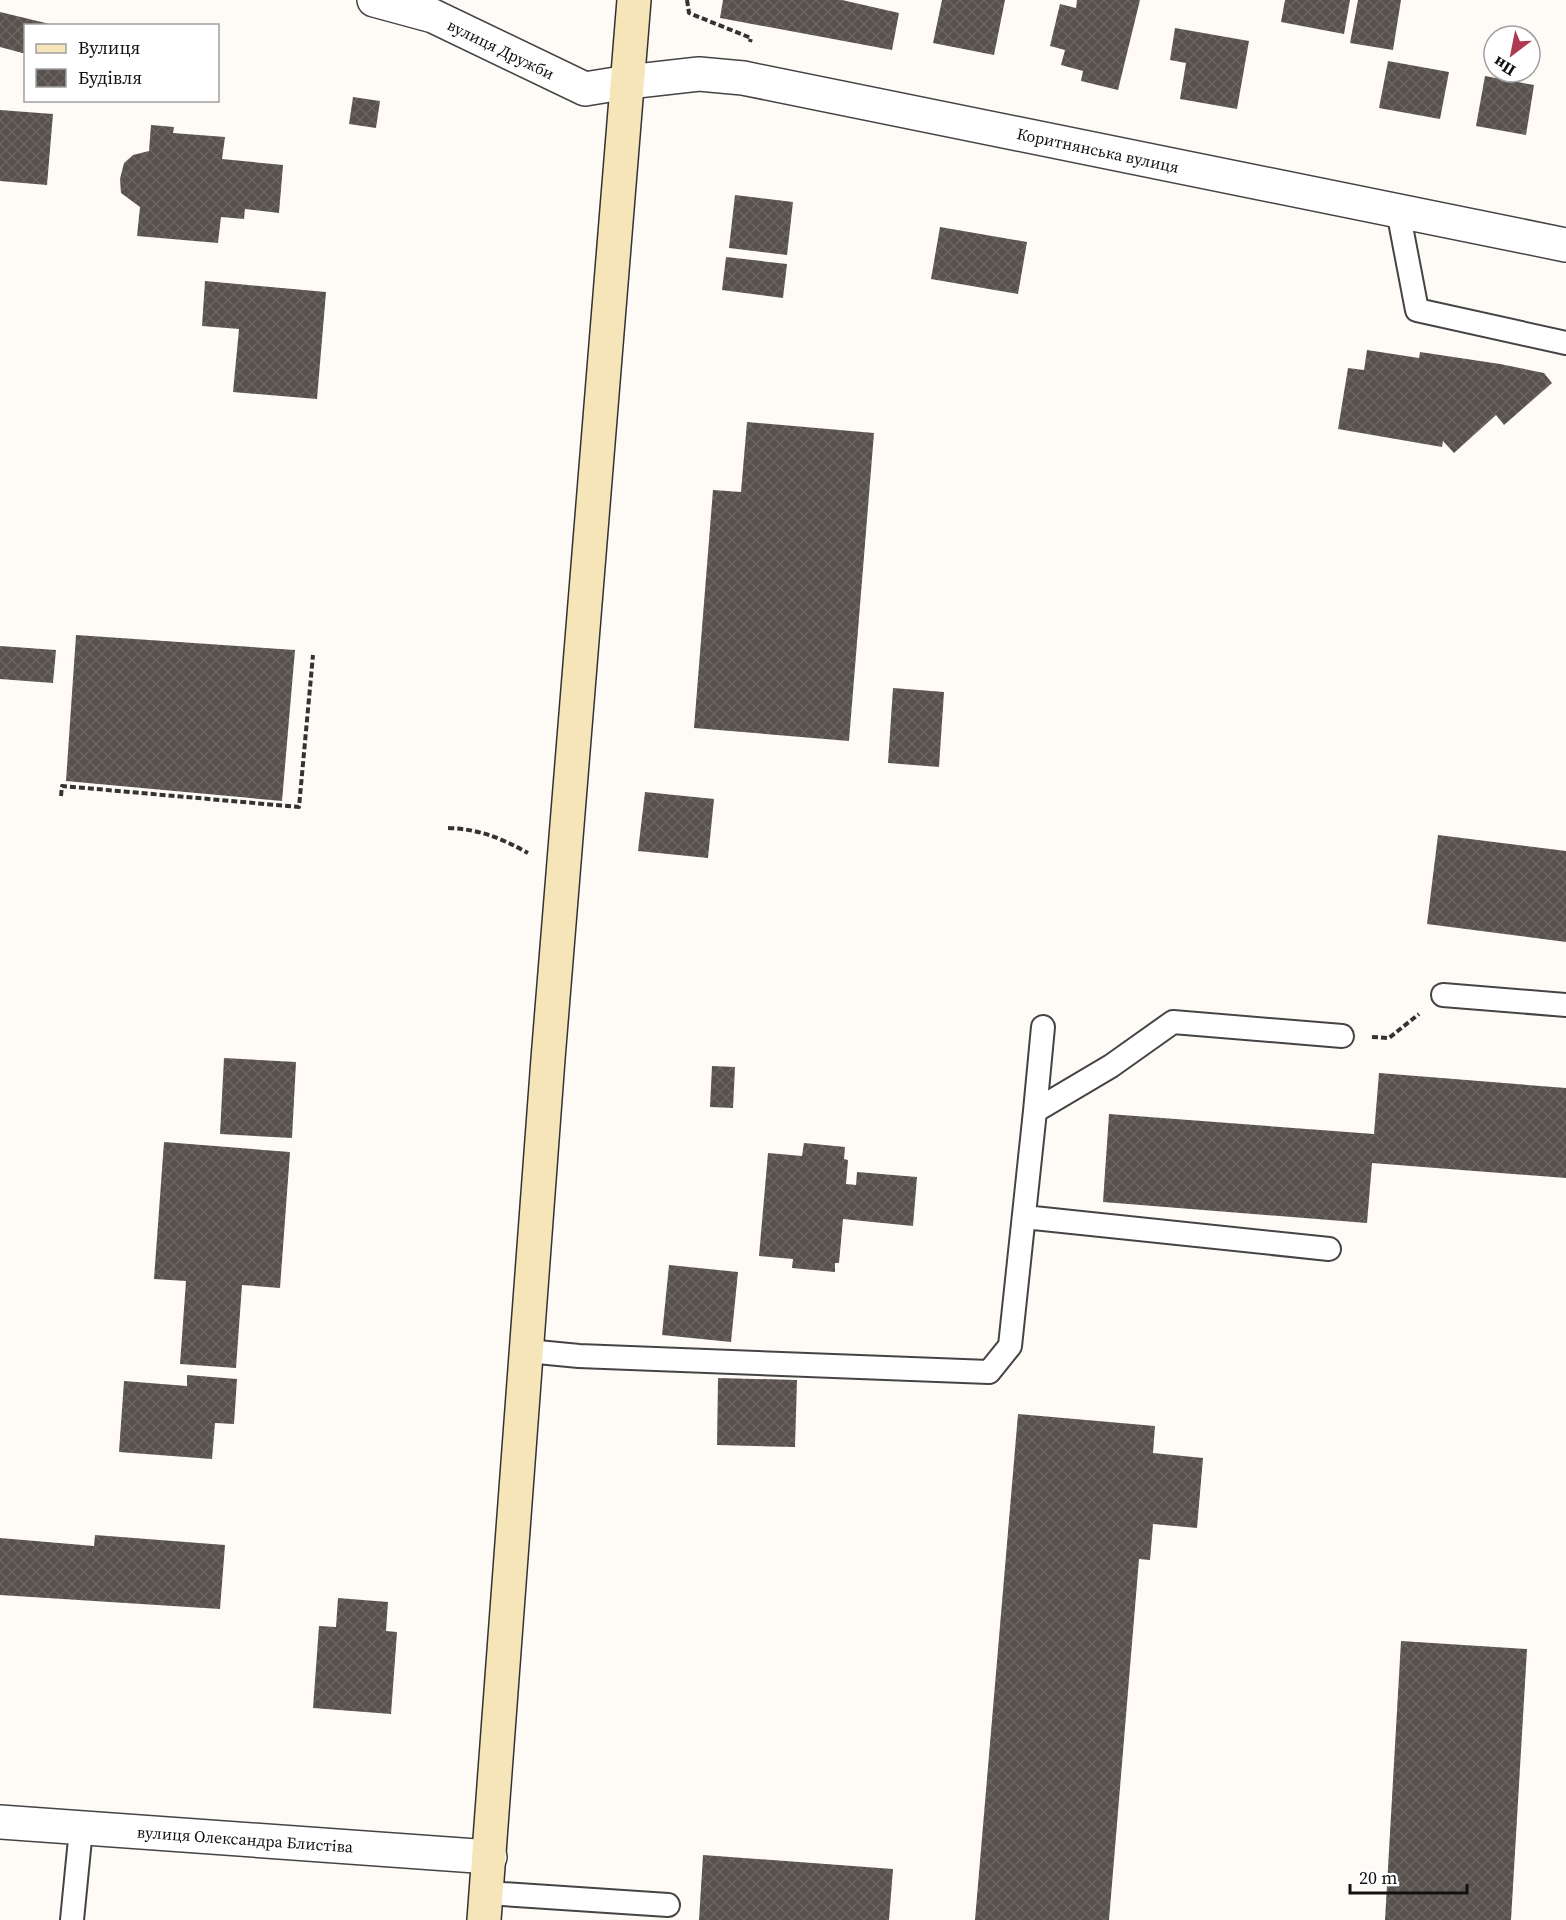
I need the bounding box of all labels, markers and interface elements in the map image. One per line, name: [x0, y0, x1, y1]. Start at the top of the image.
street label: вулиця Дружби: [444, 14, 558, 84]
legend: [24, 24, 219, 102]
north arrow: [1482, 24, 1542, 84]
text: Вулиця: [78, 35, 140, 60]
text: Пн: [1489, 51, 1519, 82]
text: Будівля: [78, 65, 142, 90]
street label: Коритнянська вулиця: [1015, 122, 1181, 178]
street label: вулиця Олександра Блистіва: [136, 1820, 355, 1858]
scale bar: [1350, 1857, 1467, 1895]
text: 20 m: [1359, 1865, 1397, 1890]

